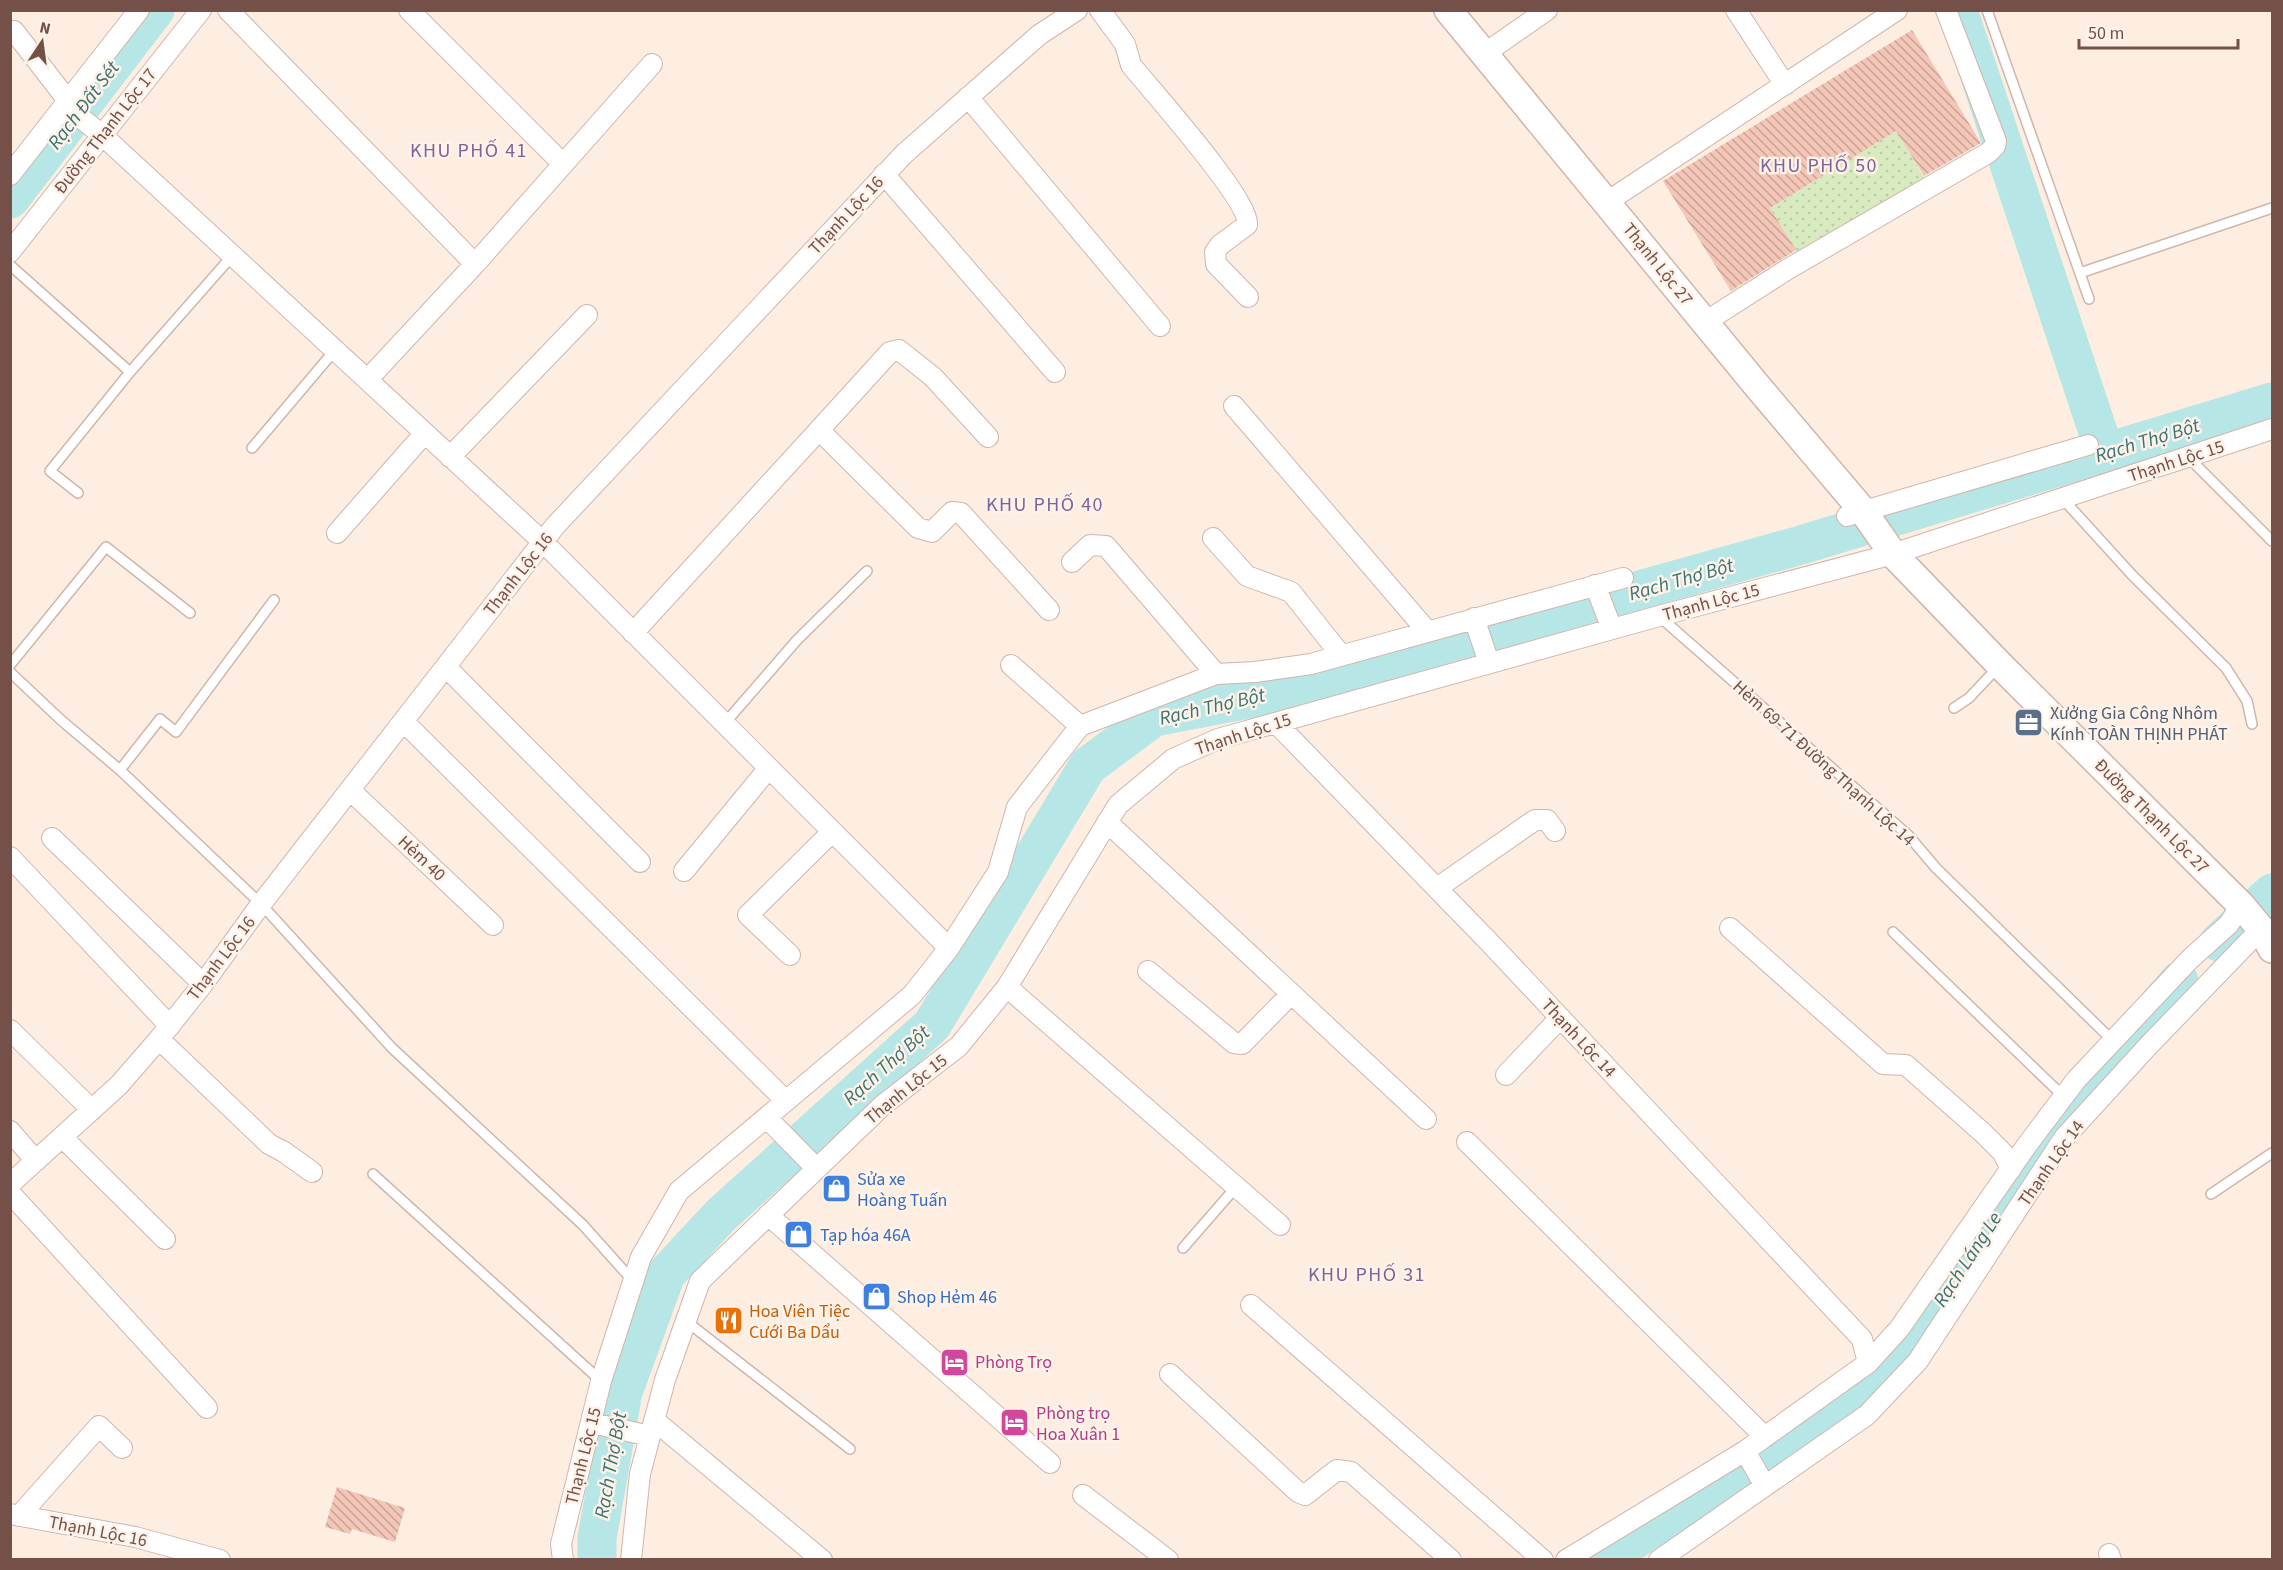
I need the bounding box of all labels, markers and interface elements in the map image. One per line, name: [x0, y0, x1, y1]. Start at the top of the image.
north arrow: [12, 12, 72, 72]
scale bar: [2079, 12, 2238, 50]
text: N: [37, 16, 53, 40]
text: 50 m: [2088, 21, 2124, 46]
water label: Rạch Đất Sét: [41, 55, 127, 156]
street label: Đường Thạnh Lộc 17: [48, 63, 162, 199]
district label: KHU PHỐ 41: [410, 137, 528, 165]
district label: KHU PHỐ 50: [1760, 152, 1878, 180]
street label: Thạnh Lộc 16: [803, 170, 890, 260]
street label: Thạnh Lộc 27: [1617, 218, 1699, 311]
water label: Rạch Thợ Bột: [2092, 412, 2203, 470]
street label: Thạnh Lộc 15: [2125, 434, 2227, 489]
district label: KHU PHỐ 40: [986, 491, 1104, 519]
street label: Thạnh Lộc 16: [478, 527, 559, 621]
water label: Rạch Thợ Bột: [1626, 551, 1738, 608]
street label: Thạnh Lộc 15: [1660, 577, 1763, 627]
street label: Hẻm 69-71 Đường Thạnh Lộc 14: [1727, 675, 1920, 852]
water label: Rạch Thợ Bột: [1156, 681, 1268, 733]
place label: Xưởng Gia Công Nhôm Kính TOÀN THỊNH PHÁT: [2050, 701, 2228, 747]
street label: Thạnh Lộc 15: [1192, 707, 1294, 762]
office icon: Xưởng Gia Công Nhôm Kính TOÀN THỊNH PHÁT: [2013, 707, 2045, 739]
street label: Đường Thạnh Lộc 27: [2089, 753, 2215, 879]
street label: Hẻm 40: [392, 830, 451, 887]
street label: Thạnh Lộc 16: [181, 911, 261, 1006]
street label: Thạnh Lộc 14: [1535, 993, 1622, 1083]
water label: Rạch Thợ Bột: [837, 1019, 937, 1112]
street label: Thạnh Lộc 15: [860, 1048, 953, 1130]
street label: Thạnh Lộc 14: [2013, 1115, 2090, 1211]
place label: Sửa xe Hoàng Tuấn: [857, 1167, 947, 1213]
shop icon: Sửa xe Hoàng Tuấn: [820, 1173, 852, 1205]
water label: Rạch Láng Le: [1927, 1207, 2009, 1313]
shop icon: Tạp hóa 46A: [783, 1219, 815, 1251]
place label: Tạp hóa 46A: [820, 1223, 911, 1248]
district label: KHU PHỐ 31: [1308, 1261, 1426, 1289]
shop icon: Shop Hẻm 46: [860, 1281, 892, 1313]
place label: Shop Hẻm 46: [897, 1285, 997, 1310]
place label: Hoa Viên Tiệc Cưới Ba Dẩu: [749, 1299, 850, 1345]
restaurant icon: Hoa Viên Tiệc Cưới Ba Dẩu: [712, 1305, 744, 1337]
hotel icon: Phòng Trọ: [938, 1346, 970, 1378]
place label: Phòng Trọ: [975, 1350, 1052, 1375]
place label: Phòng trọ Hoa Xuân 1: [1036, 1401, 1120, 1447]
street label: Thạnh Lộc 15: [559, 1405, 608, 1508]
hotel icon: Phòng trọ Hoa Xuân 1: [999, 1407, 1031, 1439]
water label: Rạch Thợ Bột: [588, 1409, 634, 1521]
street label: Thạnh Lộc 16: [47, 1510, 149, 1553]

